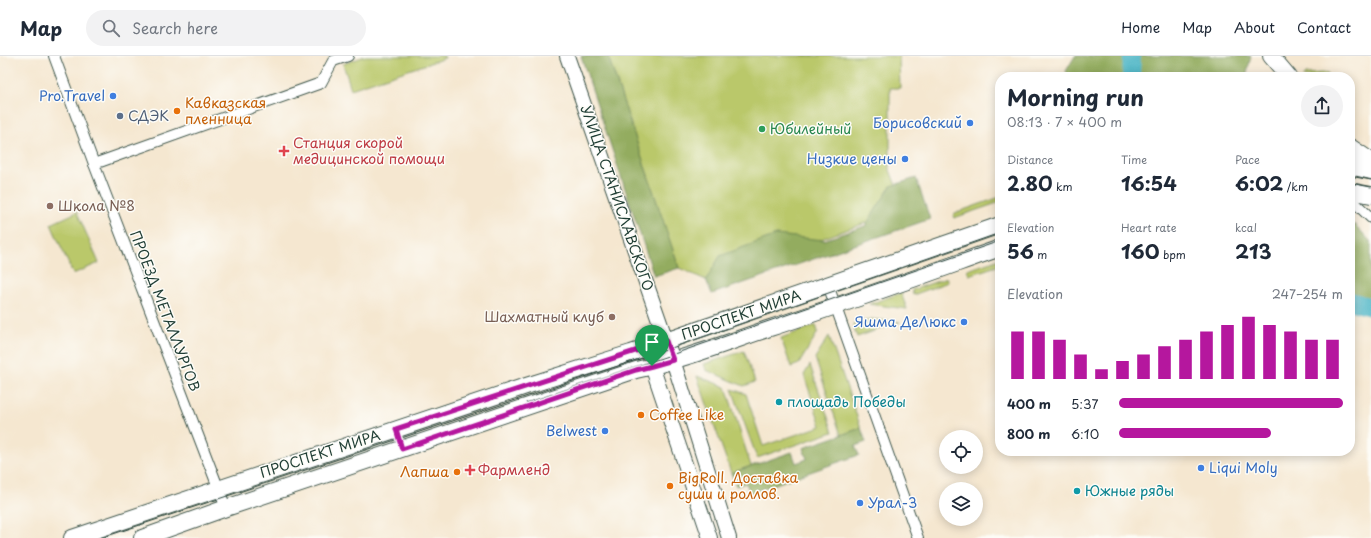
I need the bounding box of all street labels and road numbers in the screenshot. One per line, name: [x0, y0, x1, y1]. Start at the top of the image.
street label: УЛИЦА СТАНИСЛАВСКОГО: [576, 102, 659, 293]
street label: ПРОЕЗД МЕТАЛЛУРГОВ: [125, 227, 206, 394]
street label: ПРОСПЕКТ МИРА: [678, 284, 804, 345]
street label: ПРОСПЕКТ МИРА: [257, 424, 383, 483]

